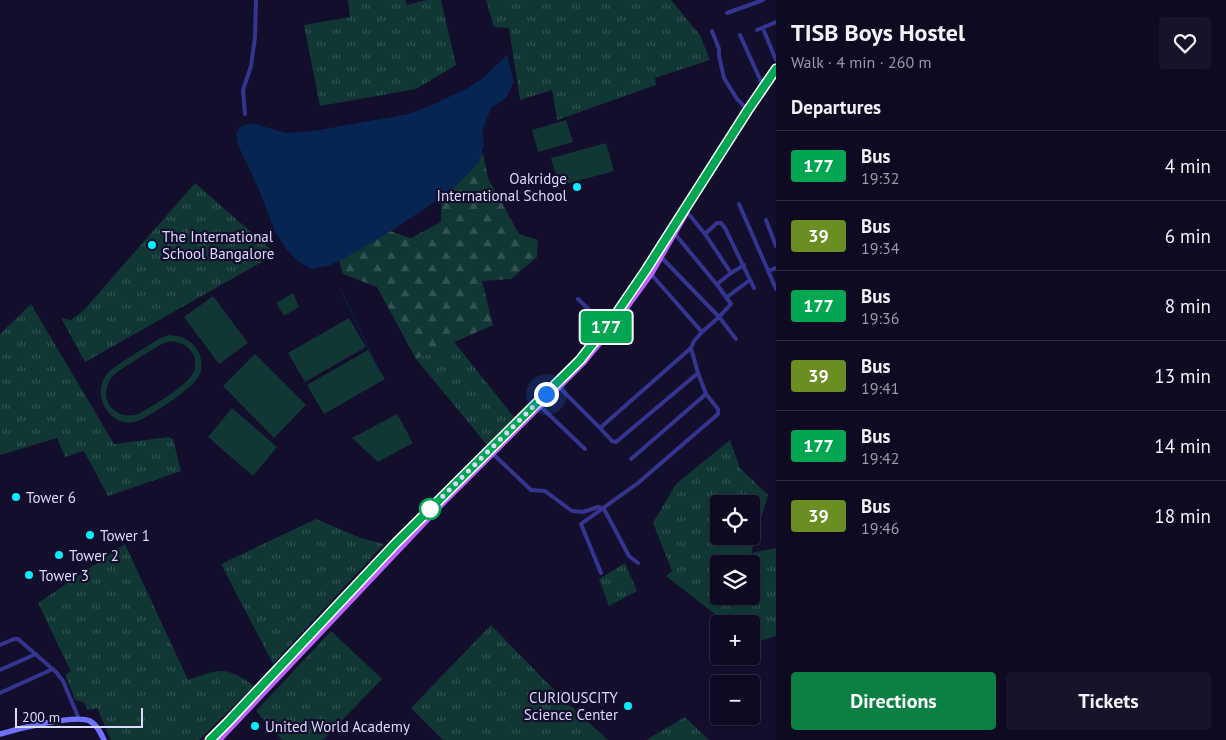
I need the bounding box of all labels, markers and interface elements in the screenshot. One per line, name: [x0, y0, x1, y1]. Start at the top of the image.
text: TISB Boys Hostel: [791, 17, 965, 48]
button: heart: [1159, 17, 1211, 69]
text: Walk · 4 min · 260 m: [791, 52, 931, 72]
text: Departures: [791, 95, 881, 119]
text: Bus: [861, 144, 890, 168]
text: 177: [803, 154, 834, 177]
text: 4 min: [1165, 154, 1211, 178]
text: 19:32: [861, 168, 899, 188]
place label: Oakridge International School: [437, 169, 568, 205]
marker: Oakridge International School: [571, 181, 583, 193]
text: Bus: [861, 214, 890, 238]
text: 39: [808, 224, 829, 247]
text: 6 min: [1165, 224, 1211, 248]
place label: The International School Bangalore: [162, 227, 274, 263]
text: 19:34: [861, 238, 899, 258]
marker: The International School Bangalore: [146, 239, 158, 251]
text: Bus: [861, 284, 890, 308]
text: 177: [803, 294, 834, 317]
text: 8 min: [1165, 294, 1211, 318]
text: 19:36: [861, 308, 899, 328]
line badge: 177: [577, 311, 635, 343]
text: 177: [591, 315, 621, 338]
text: Bus: [861, 354, 890, 378]
text: 39: [808, 364, 829, 387]
text: 13 min: [1154, 364, 1211, 388]
text: 19:41: [861, 378, 899, 398]
your location: [534, 382, 559, 407]
text: Bus: [861, 424, 890, 448]
text: 177: [803, 434, 834, 457]
text: 14 min: [1154, 434, 1211, 458]
text: 19:42: [861, 448, 899, 468]
place label: Tower 6: [26, 488, 76, 507]
marker: Tower 6: [10, 491, 22, 503]
text: Bus: [861, 494, 890, 518]
map controls: [710, 495, 760, 725]
button: locate: [710, 495, 760, 545]
unlabelled marker: [419, 498, 441, 520]
text: 39: [808, 504, 829, 527]
text: 18 min: [1154, 504, 1211, 528]
text: 19:46: [861, 518, 899, 538]
place label: Tower 1: [100, 526, 150, 545]
marker: Tower 1: [84, 529, 96, 541]
place label: Tower 2: [69, 546, 119, 565]
marker: Tower 2: [53, 549, 65, 561]
button: layers: [710, 555, 760, 605]
place label: Tower 3: [39, 566, 89, 585]
marker: Tower 3: [23, 569, 35, 581]
button: +: [710, 615, 760, 665]
button: Directions: [791, 672, 996, 730]
button: Tickets: [1006, 672, 1211, 730]
button: −: [710, 675, 760, 725]
place label: CURIOUSCITY Science Center: [524, 688, 619, 724]
marker: CURIOUSCITY Science Center: [622, 700, 634, 712]
scale bar: [15, 705, 142, 728]
text: 200 m: [22, 708, 60, 726]
place label: United World Academy: [265, 717, 410, 736]
marker: United World Academy: [249, 720, 261, 732]

